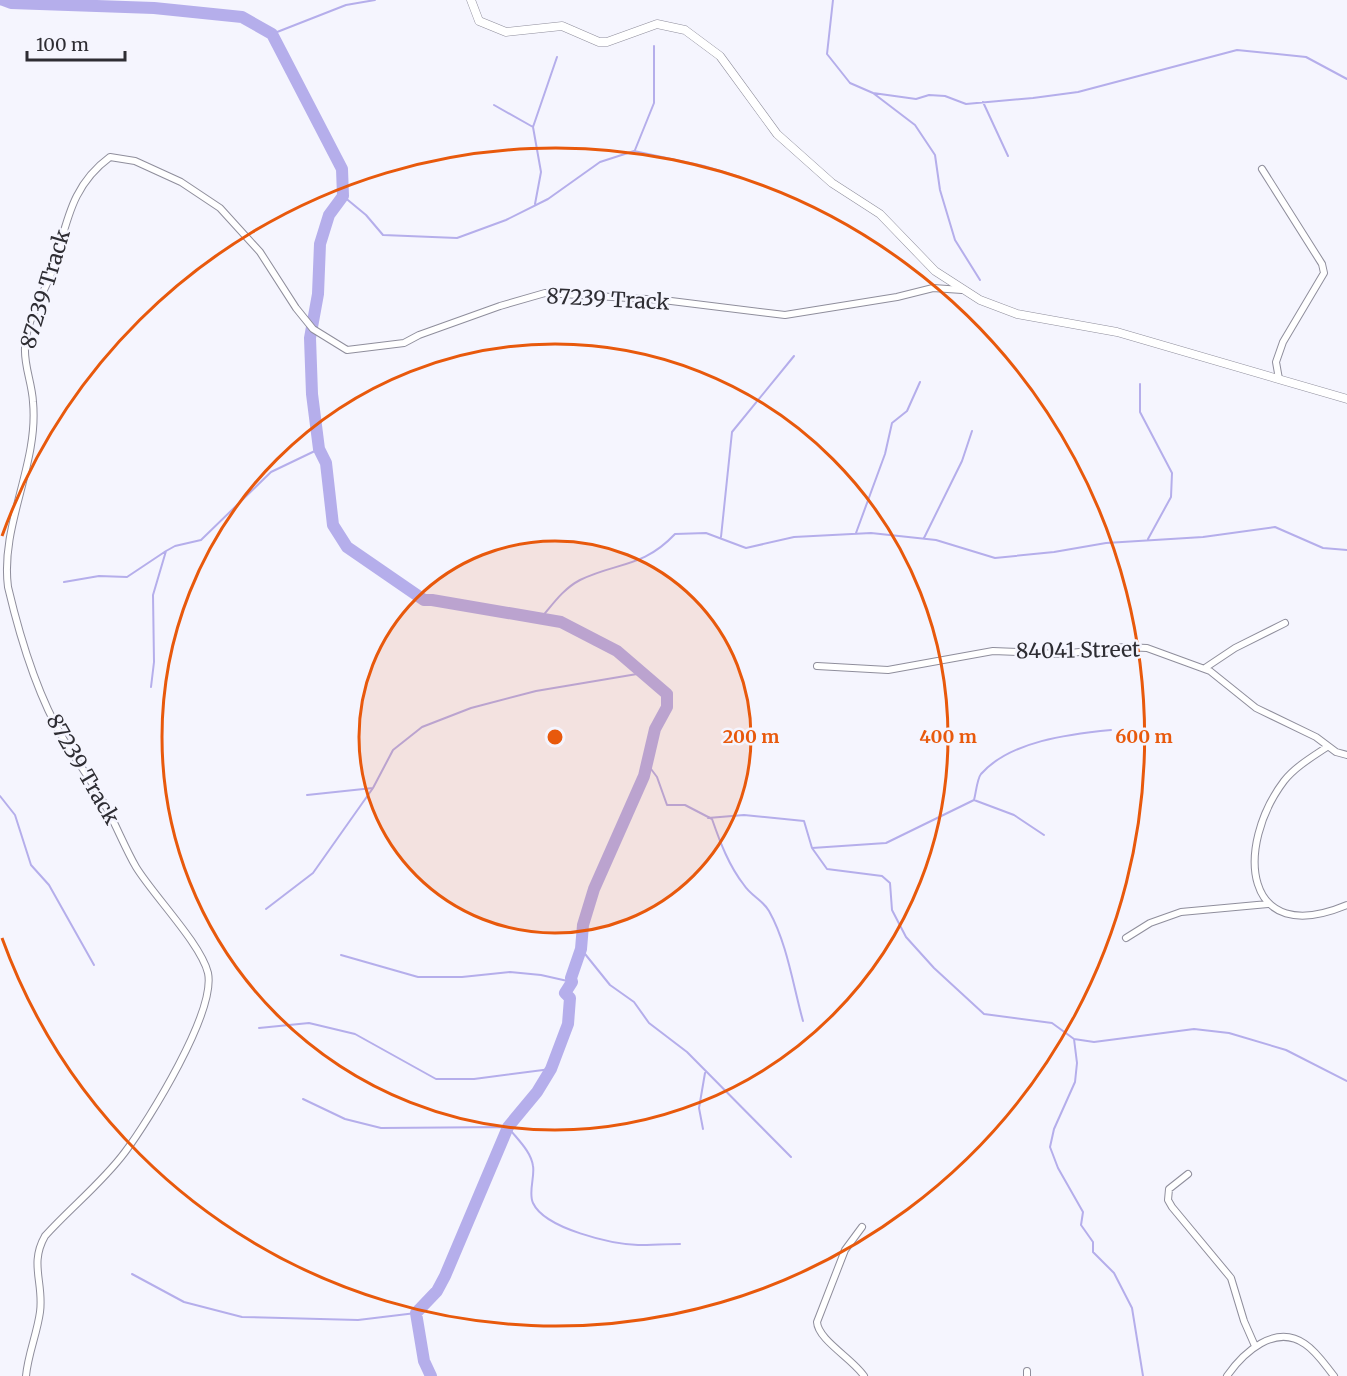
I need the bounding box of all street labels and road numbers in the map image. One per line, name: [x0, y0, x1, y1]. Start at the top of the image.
street label: 87239 Track: [14, 225, 76, 352]
street label: 87239 Track: [546, 282, 671, 316]
street label: 84041 Street: [1016, 635, 1140, 665]
street label: 87239 Track: [41, 709, 126, 830]

